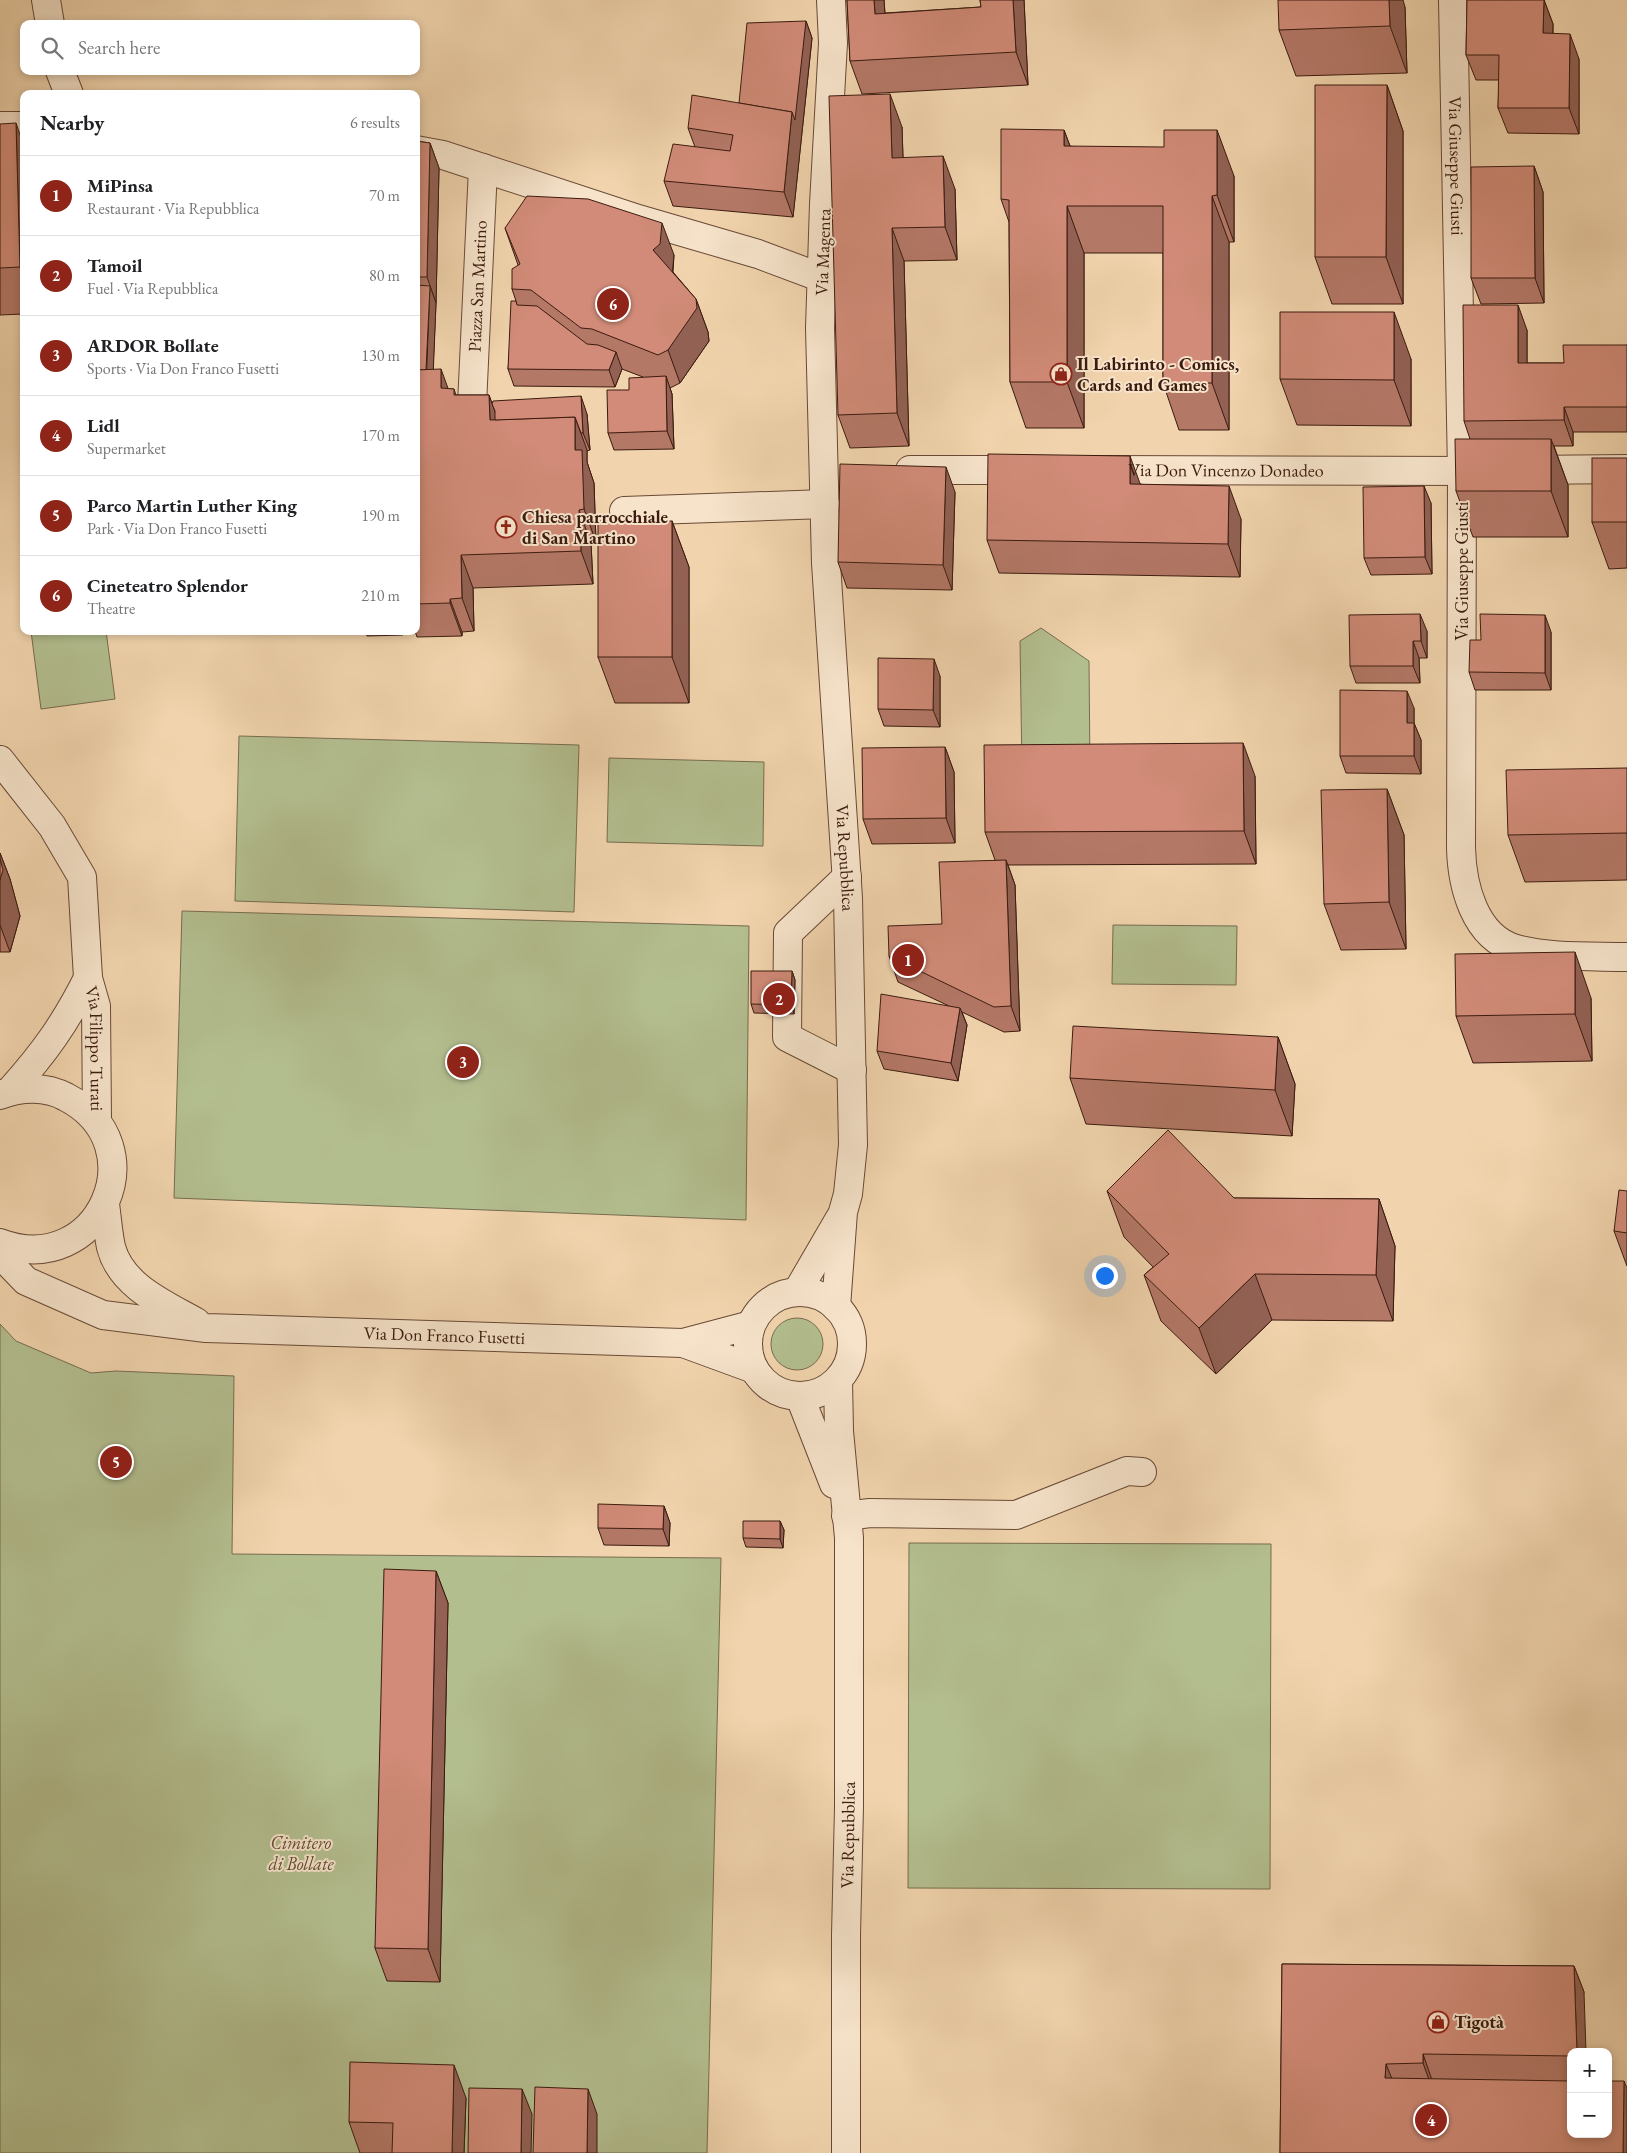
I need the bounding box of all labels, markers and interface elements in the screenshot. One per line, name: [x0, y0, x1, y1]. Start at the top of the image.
search box: [20, 20, 420, 75]
icon: search: [38, 34, 66, 62]
text: Search here: [78, 35, 160, 60]
street label: Via Giuseppe Giusti: [1444, 96, 1470, 236]
text: Nearby: [40, 109, 104, 136]
text: 6 results: [350, 112, 400, 133]
text: MiPinsa: [87, 173, 153, 198]
text: 1: [52, 185, 60, 206]
text: 70 m: [369, 185, 400, 206]
text: Restaurant · Via Repubblica: [87, 198, 259, 219]
street label: Via Magenta: [809, 207, 836, 296]
street label: Piazza San Martino: [462, 220, 492, 352]
text: Tamoil: [87, 253, 142, 278]
text: 2: [52, 265, 60, 286]
text: 80 m: [369, 265, 400, 286]
text: Fuel · Via Repubblica: [87, 278, 218, 299]
pin: 6: [597, 285, 629, 323]
text: ARDOR Bollate: [87, 333, 219, 358]
text: 3: [52, 345, 60, 366]
text: 130 m: [361, 345, 400, 366]
place label: Il Labirinto - Comics, Cards and Games: [1077, 352, 1239, 396]
text: Sports · Via Don Franco Fusetti: [87, 358, 279, 379]
shop icon: Il Labirinto - Comics, Cards and Games: [1049, 362, 1073, 386]
text: Lidl: [87, 413, 120, 438]
text: 4: [52, 425, 60, 446]
text: 170 m: [361, 425, 400, 446]
text: Supermarket: [87, 438, 166, 459]
street label: Via Don Vincenzo Donadeo: [1128, 458, 1324, 482]
text: Parco Martin Luther King: [87, 493, 297, 518]
street label: Via Giuseppe Giusti: [1450, 501, 1473, 640]
text: 5: [52, 505, 60, 526]
text: 190 m: [361, 505, 400, 526]
place label: Chiesa parrocchiale di San Martino: [522, 505, 668, 549]
church icon: Chiesa parrocchiale di San Martino: [494, 515, 518, 539]
text: Park · Via Don Franco Fusetti: [87, 518, 267, 539]
text: Cineteatro Splendor: [87, 573, 248, 598]
text: 6: [52, 585, 60, 606]
text: 210 m: [361, 585, 400, 606]
text: Theatre: [87, 598, 135, 619]
street label: Via Repubblica: [831, 804, 860, 912]
pin: 1: [892, 941, 924, 979]
pin: 2: [763, 980, 795, 1018]
street label: Via Filippo Turati: [80, 983, 109, 1112]
pin: 3: [447, 1043, 479, 1081]
your location: [1092, 1263, 1118, 1289]
street label: Via Don Franco Fusetti: [363, 1321, 526, 1349]
pin: 5: [100, 1443, 132, 1481]
street label: Via Repubblica: [835, 1781, 860, 1889]
park label: Cimitero di Bollate: [268, 1831, 334, 1875]
shop icon: Tigotà: [1426, 2010, 1450, 2034]
place label: Tigotà: [1454, 2010, 1504, 2033]
map controls: [1567, 2048, 1612, 2138]
button: +: [1567, 2048, 1612, 2093]
button: −: [1567, 2093, 1612, 2138]
pin: 4: [1415, 2101, 1447, 2139]

